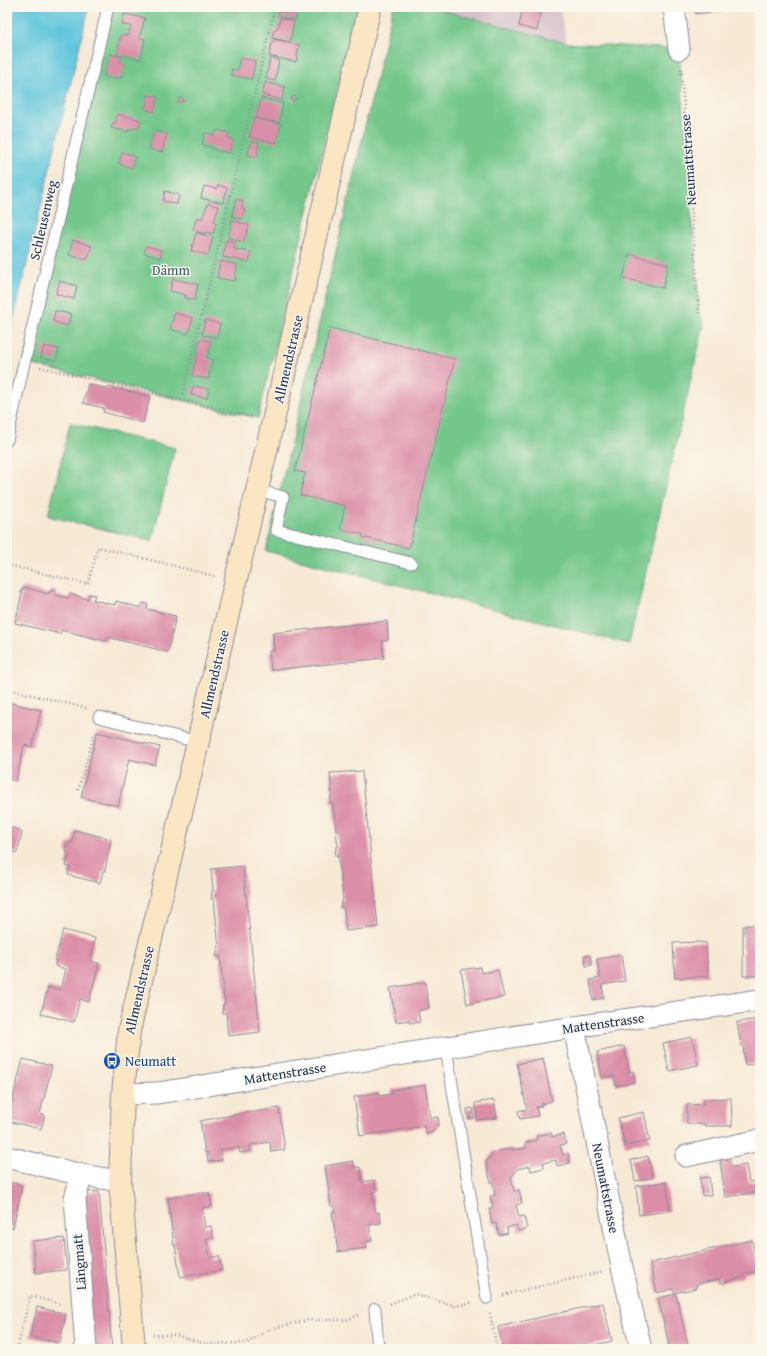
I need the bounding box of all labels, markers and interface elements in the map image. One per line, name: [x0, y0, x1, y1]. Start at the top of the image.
street label: Neumattstrasse: [675, 113, 701, 206]
street label: Schleusenweg: [24, 178, 62, 262]
park label: Dämm: [152, 260, 191, 280]
street label: Allmendstrasse: [268, 312, 308, 405]
street label: Allmendstrasse: [194, 627, 234, 720]
street label: Allmendstrasse: [119, 943, 159, 1036]
street label: Mattenstrasse: [561, 1007, 646, 1039]
bus stop icon: Neumatt: [102, 1051, 122, 1071]
place label: Neumatt: [125, 1051, 176, 1071]
street label: Mattenstrasse: [243, 1057, 328, 1089]
street label: Neumattstrasse: [587, 1141, 625, 1235]
street label: Längmatt: [67, 1233, 91, 1291]

